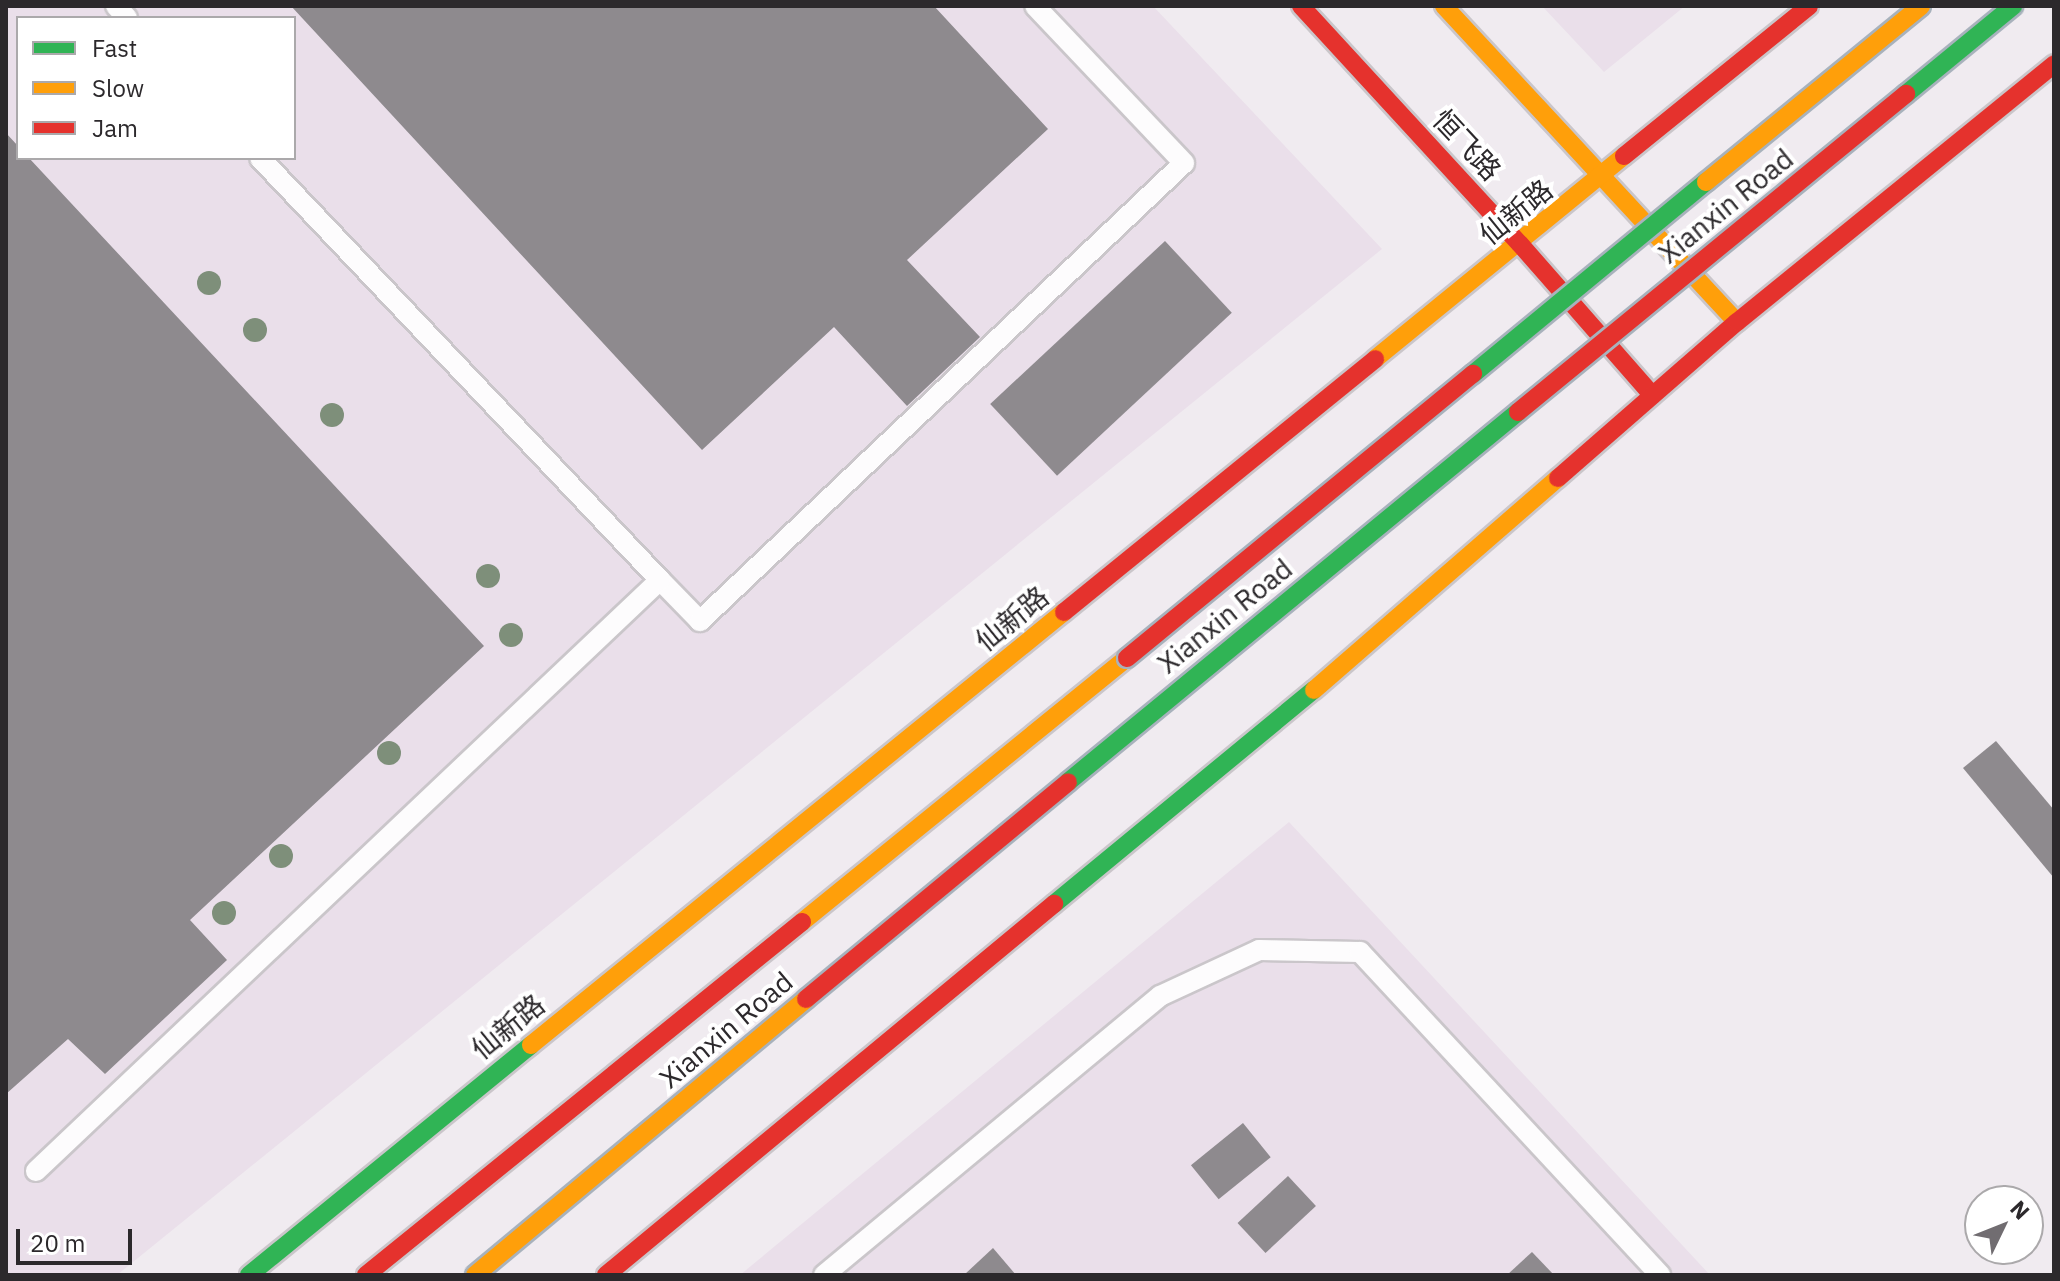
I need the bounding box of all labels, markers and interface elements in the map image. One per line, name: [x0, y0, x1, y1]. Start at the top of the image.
legend: [16, 16, 296, 160]
text: Fast: [92, 32, 137, 64]
text: Slow: [92, 72, 144, 104]
street label: 恒飞路: [1426, 103, 1508, 187]
text: Jam: [92, 112, 138, 144]
street label: Xianxin Road: [1652, 142, 1800, 270]
street label: 仙新路: [1473, 173, 1559, 251]
street label: Xianxin Road: [1151, 552, 1299, 680]
street label: 仙新路: [969, 580, 1055, 658]
street label: Xianxin Road: [653, 965, 799, 1095]
street label: 仙新路: [465, 988, 551, 1066]
north arrow: [1964, 1185, 2044, 1265]
text: N: [2004, 1194, 2036, 1225]
scale bar: [20, 1213, 136, 1263]
text: 20 m: [30, 1227, 85, 1259]

